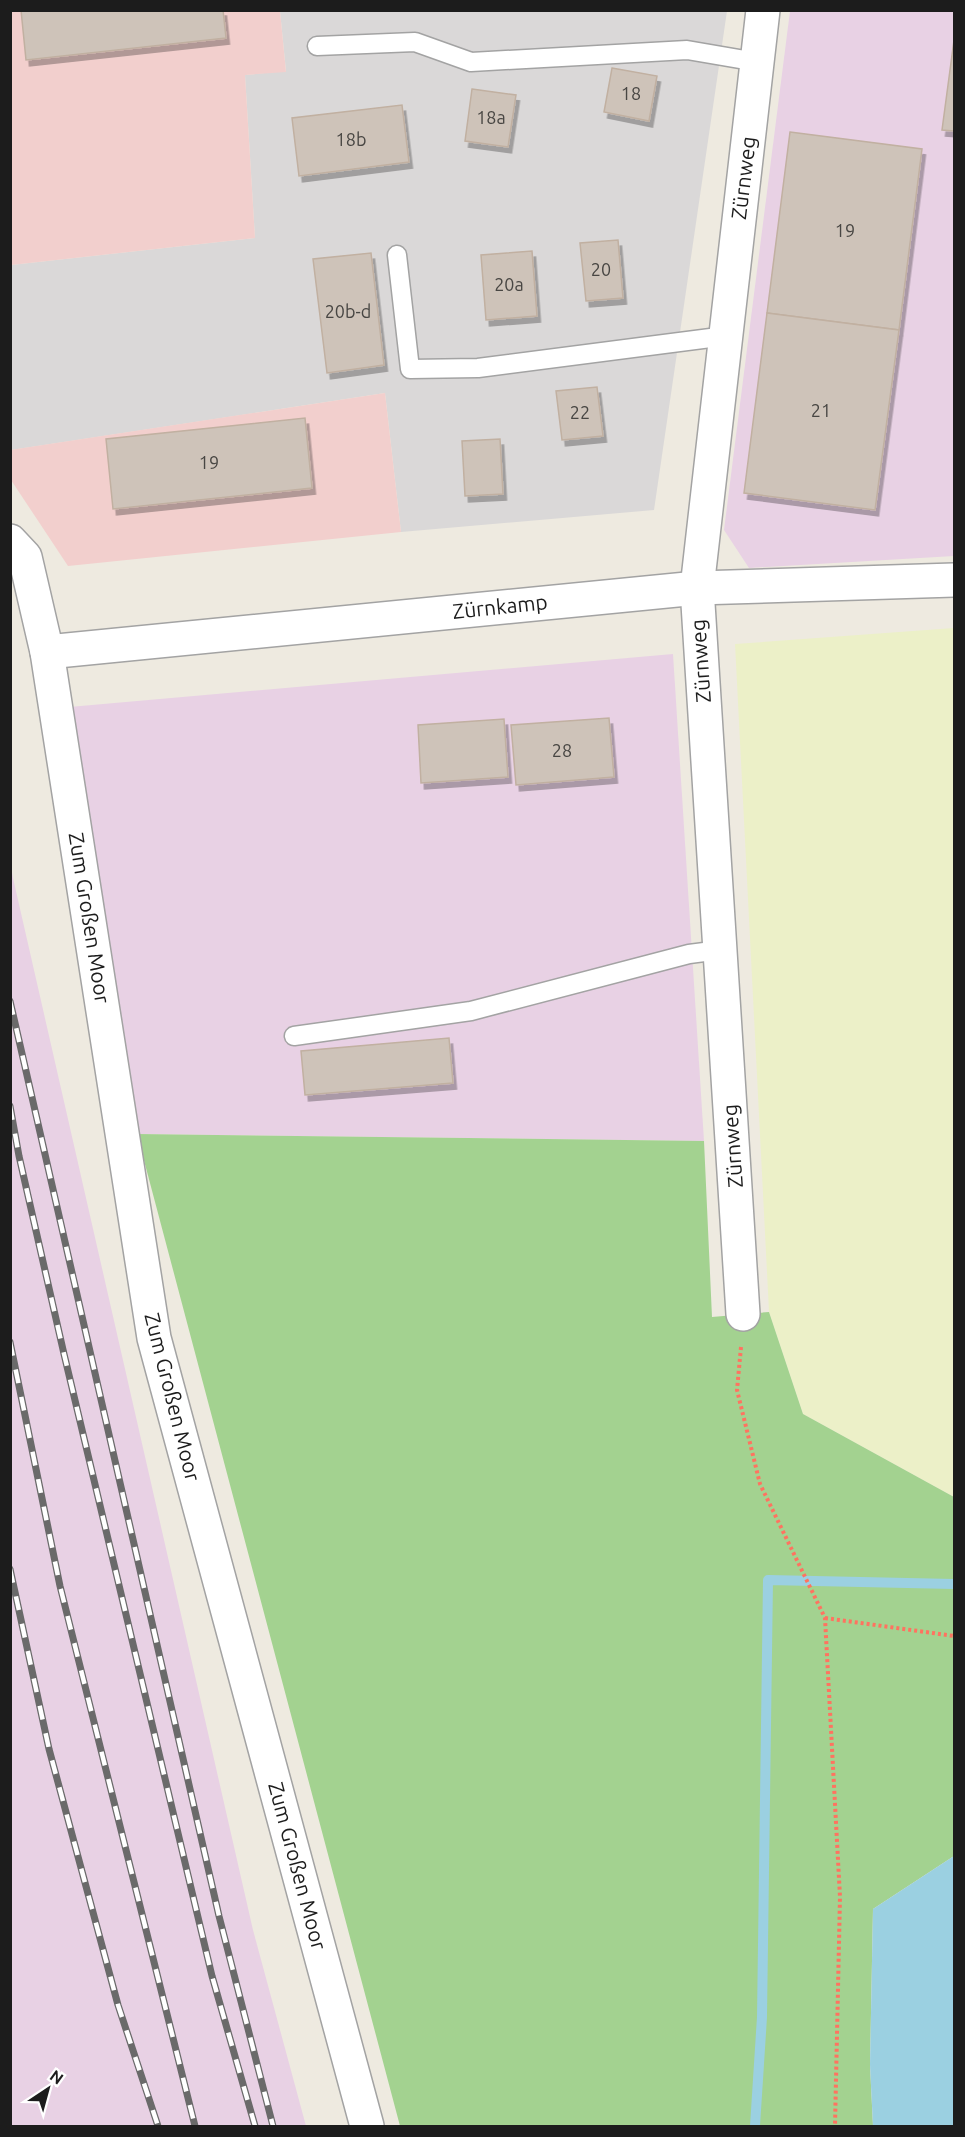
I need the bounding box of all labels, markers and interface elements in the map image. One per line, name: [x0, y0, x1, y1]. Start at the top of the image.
house number: 18: [621, 83, 641, 103]
house number: 18a: [476, 107, 506, 127]
house number: 18b: [336, 129, 366, 149]
street label: Zürnweg: [726, 135, 760, 221]
house number: 19: [835, 220, 855, 240]
house number: 20: [591, 259, 611, 279]
house number: 20a: [494, 274, 524, 294]
house number: 20b-d: [325, 301, 371, 321]
house number: 21: [811, 400, 831, 420]
house number: 22: [570, 402, 590, 422]
house number: 19: [199, 452, 219, 472]
street label: Zürnkamp: [451, 589, 549, 623]
street label: Zürnweg: [685, 619, 715, 704]
house number: 28: [552, 740, 572, 760]
street label: Zum Großen Moor: [65, 831, 115, 1005]
street label: Zürnweg: [717, 1104, 747, 1189]
street label: Zum Großen Moor: [140, 1310, 206, 1483]
street label: Zum Großen Moor: [264, 1779, 332, 1952]
north arrow: [18, 2059, 78, 2119]
text: N: [47, 2066, 67, 2088]

